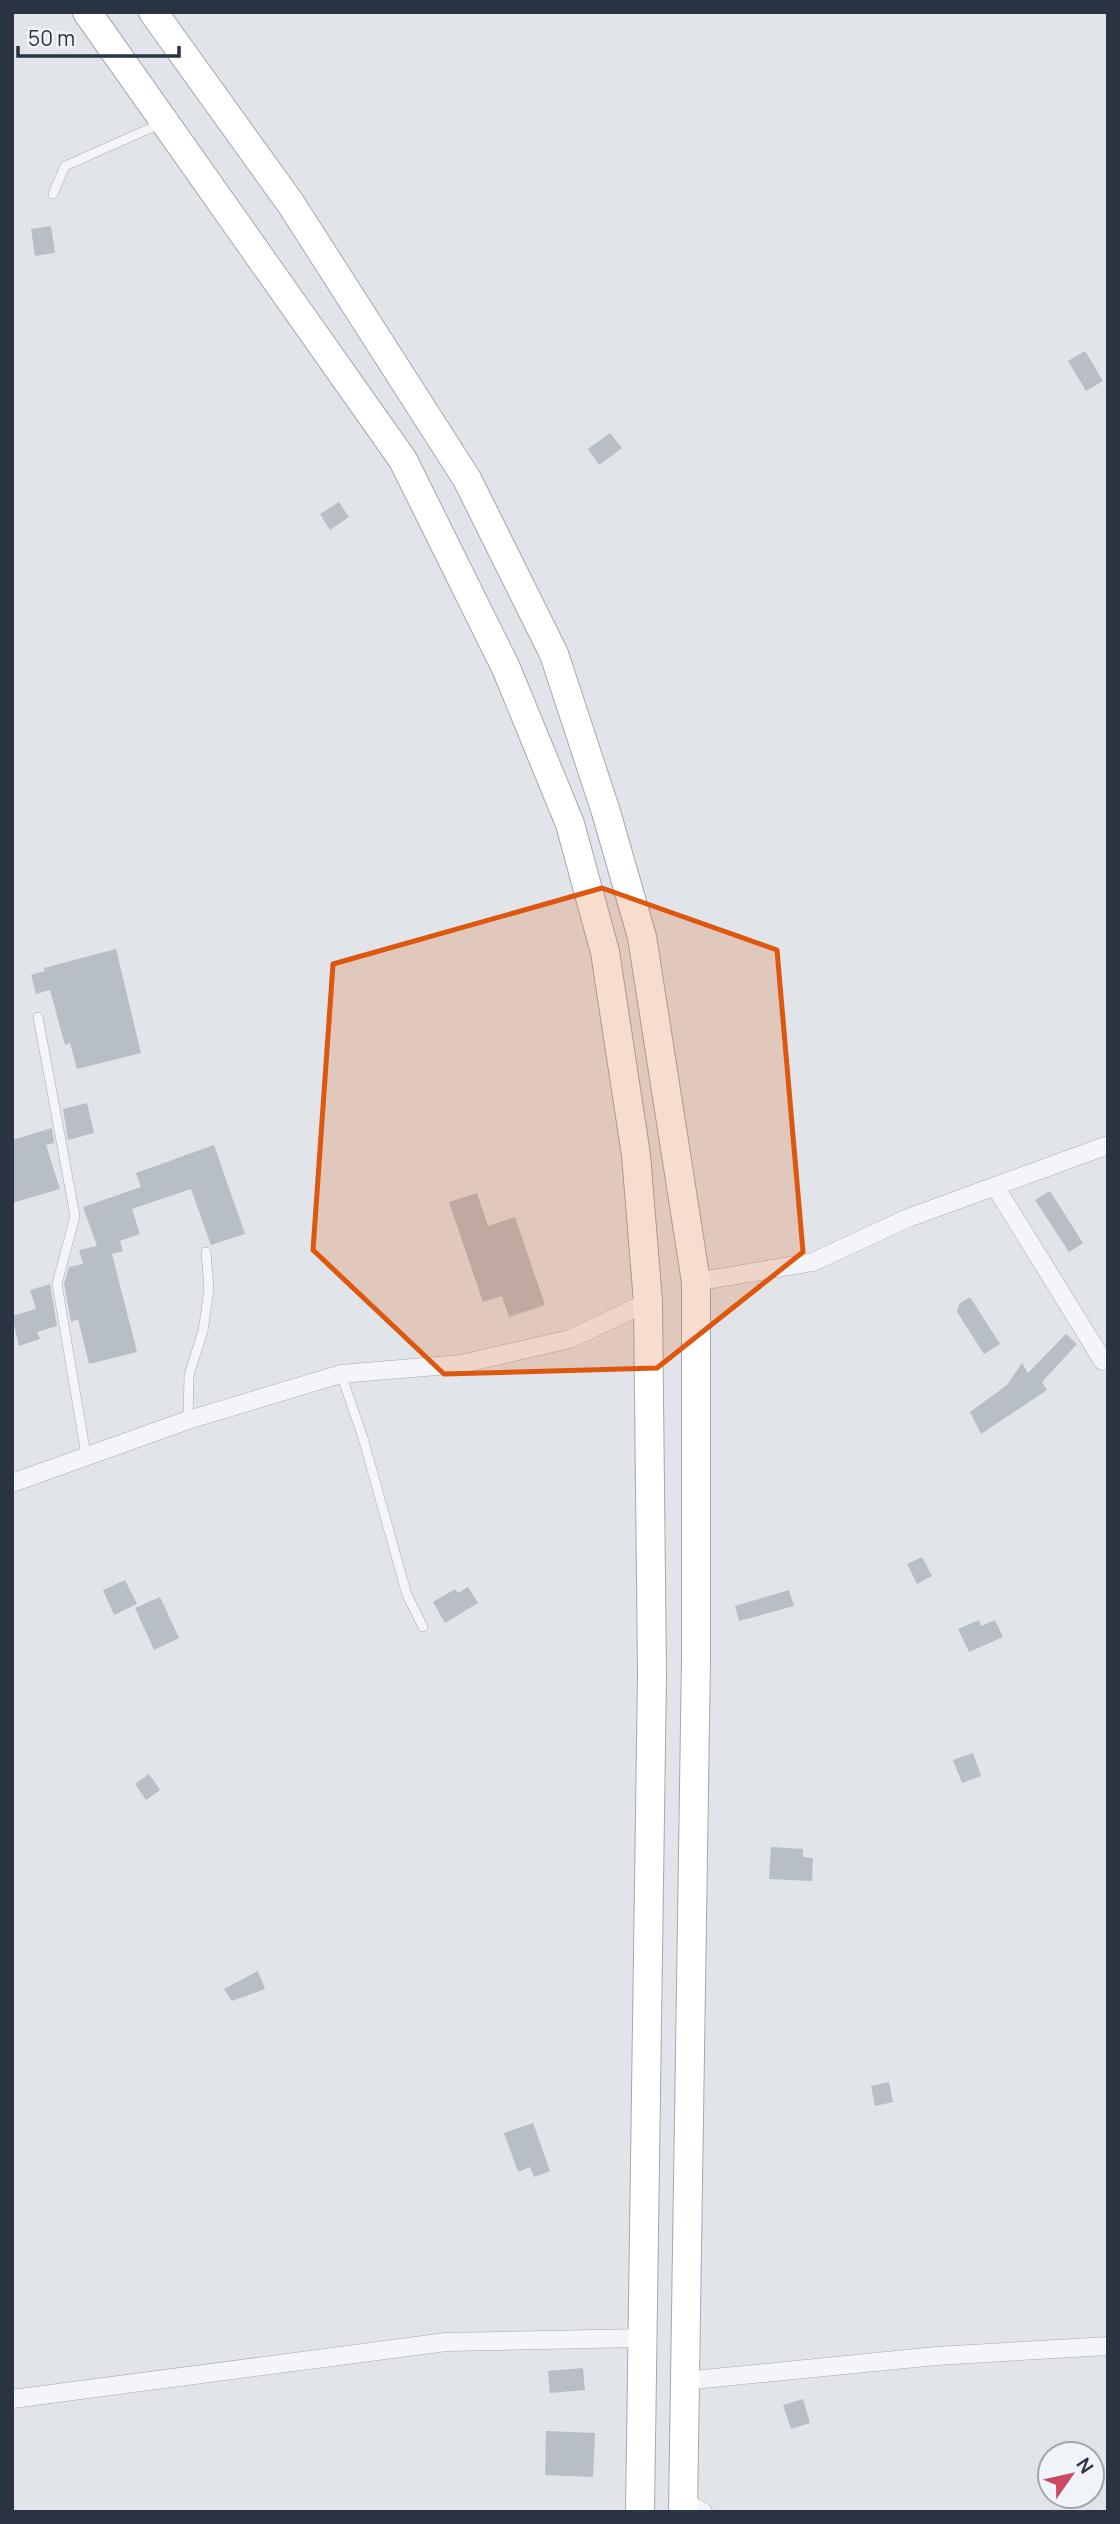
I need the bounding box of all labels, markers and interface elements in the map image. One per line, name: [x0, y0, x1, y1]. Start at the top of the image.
scale bar: [18, 14, 178, 58]
text: 50 m: [28, 24, 75, 52]
north arrow: [1036, 2440, 1106, 2510]
text: N: [1070, 2453, 1100, 2478]

